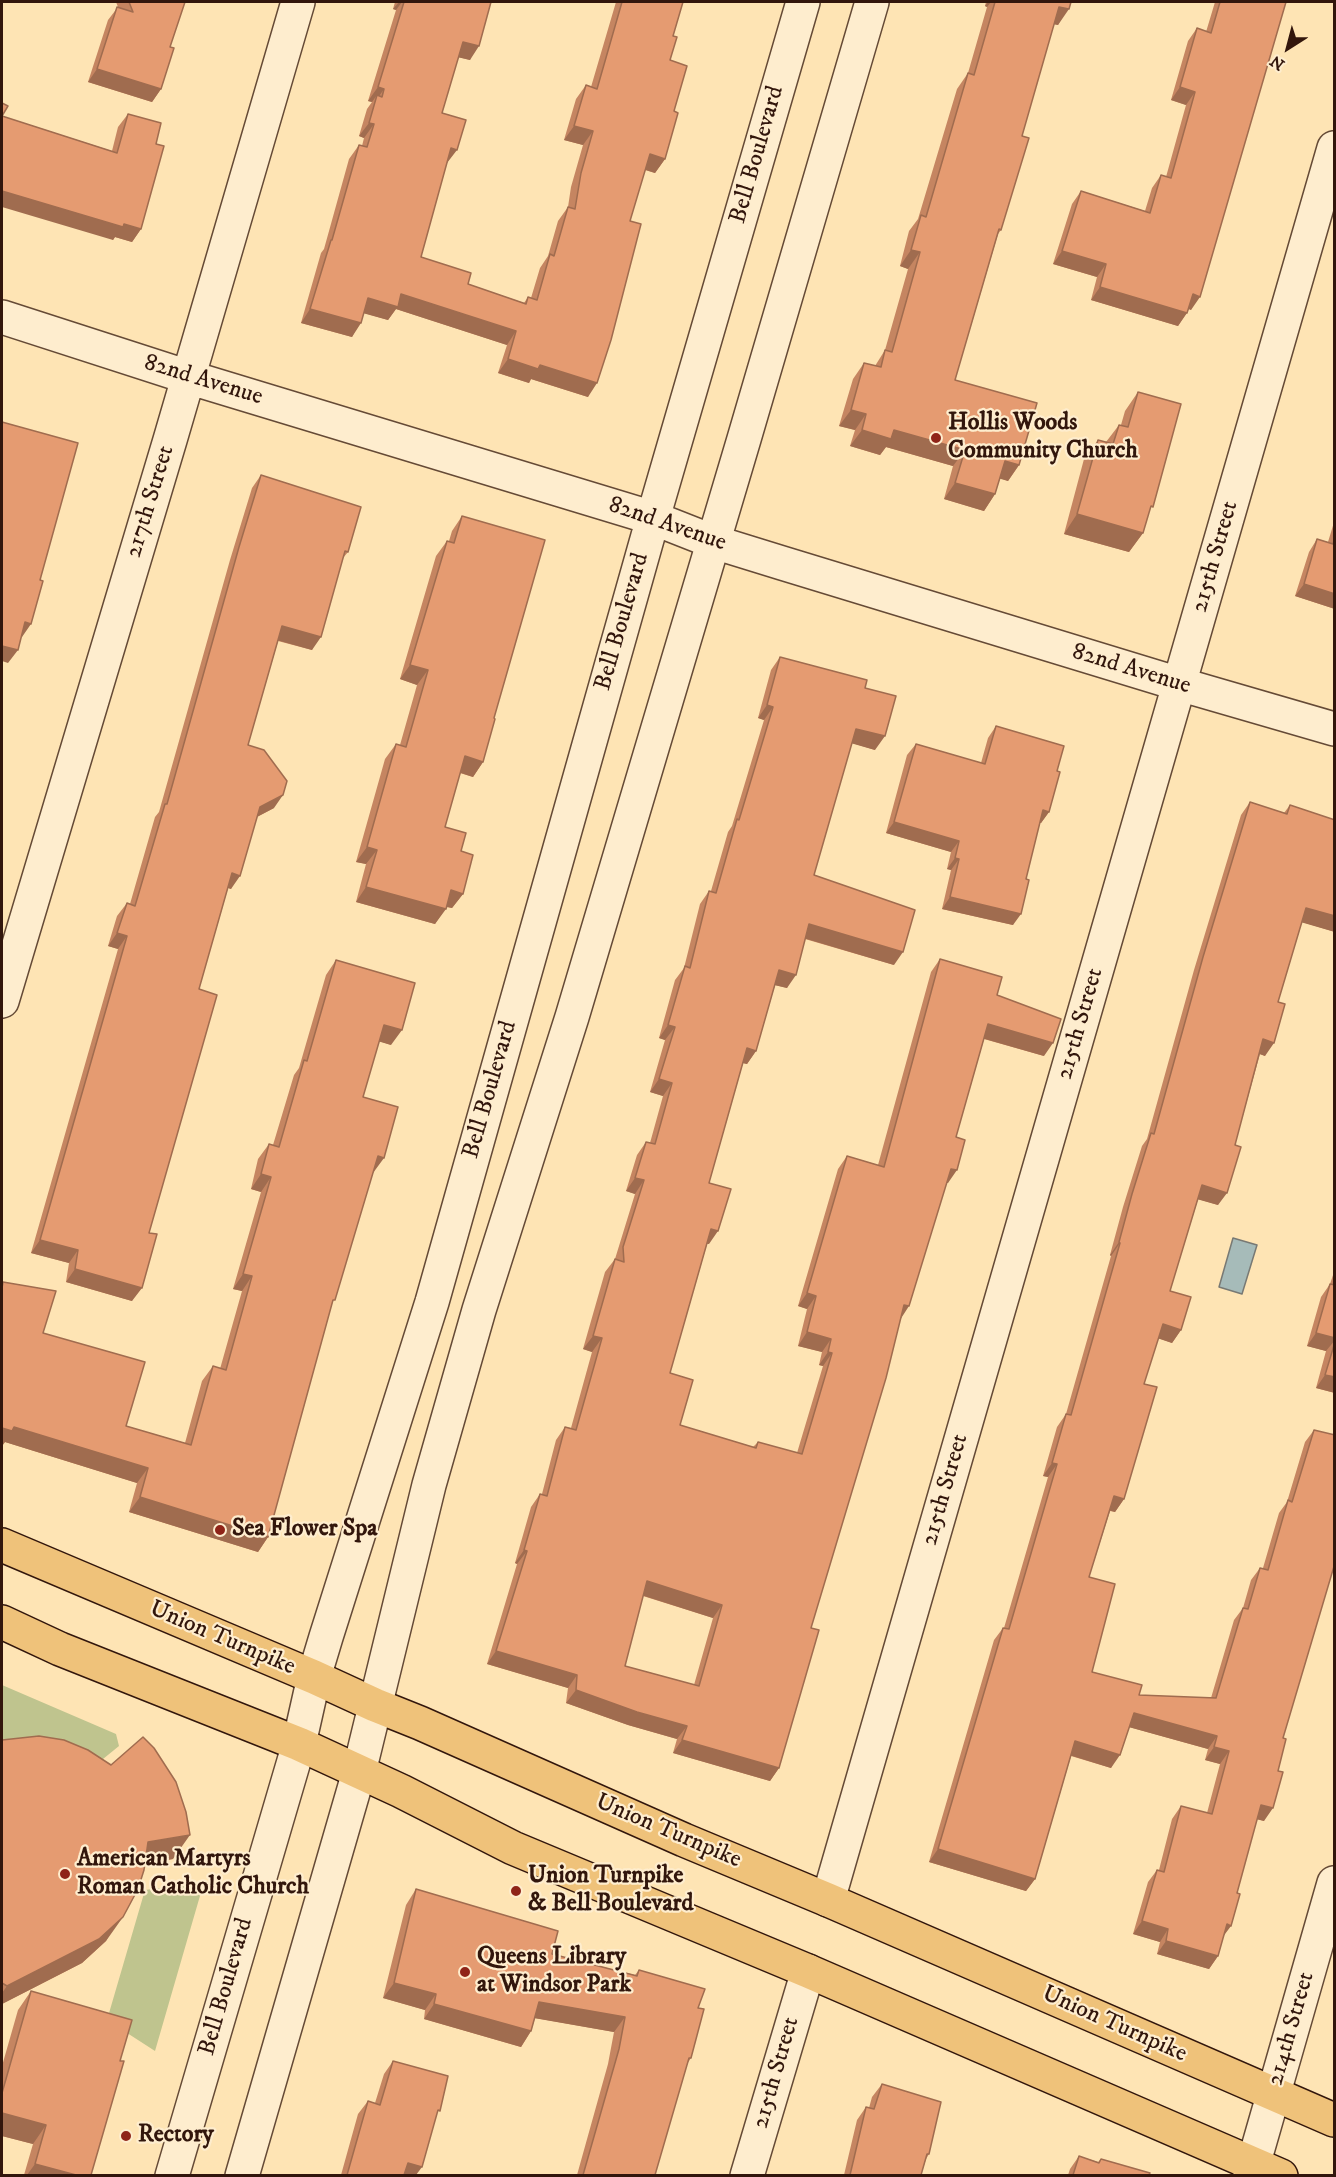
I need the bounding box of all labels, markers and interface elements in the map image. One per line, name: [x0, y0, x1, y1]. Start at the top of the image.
north arrow: [1258, 18, 1318, 78]
text: N: [1266, 51, 1289, 75]
street label: Bell Boulevard: [725, 83, 791, 227]
street label: 82nd Avenue: [140, 349, 266, 413]
place label: Hollis Woods Community Church: [948, 410, 1138, 466]
marker: Hollis Woods Community Church: [929, 431, 943, 445]
street label: 217th Street: [120, 443, 182, 561]
street label: 82nd Avenue: [604, 491, 730, 559]
street label: 215th Street: [1186, 498, 1246, 616]
street label: Bell Boulevard: [590, 550, 656, 694]
street label: 82nd Avenue: [1068, 638, 1194, 702]
street label: 215th Street: [1051, 965, 1111, 1083]
street label: Bell Boulevard: [458, 1018, 524, 1162]
street label: 215th Street: [916, 1431, 976, 1549]
place label: Sea Flower Spa: [232, 1516, 378, 1544]
marker: Sea Flower Spa: [213, 1523, 227, 1537]
street label: Union Turnpike: [145, 1595, 299, 1683]
street label: Union Turnpike: [591, 1788, 745, 1876]
place label: American Martyrs Roman Catholic Church: [77, 1846, 309, 1902]
place label: Union Turnpike & Bell Boulevard: [528, 1863, 693, 1919]
marker: American Martyrs Roman Catholic Church: [58, 1867, 72, 1881]
marker: Union Turnpike & Bell Boulevard: [509, 1884, 523, 1898]
street label: Bell Boulevard: [194, 1915, 260, 2059]
place label: Queens Library at Windsor Park: [477, 1944, 631, 2000]
marker: Queens Library at Windsor Park: [458, 1965, 472, 1979]
street label: 214th Street: [1262, 1969, 1322, 2089]
street label: Union Turnpike: [1037, 1980, 1191, 2070]
street label: 215th Street: [747, 2014, 807, 2132]
place label: Rectory: [138, 2122, 214, 2150]
marker: Rectory: [119, 2129, 133, 2143]

